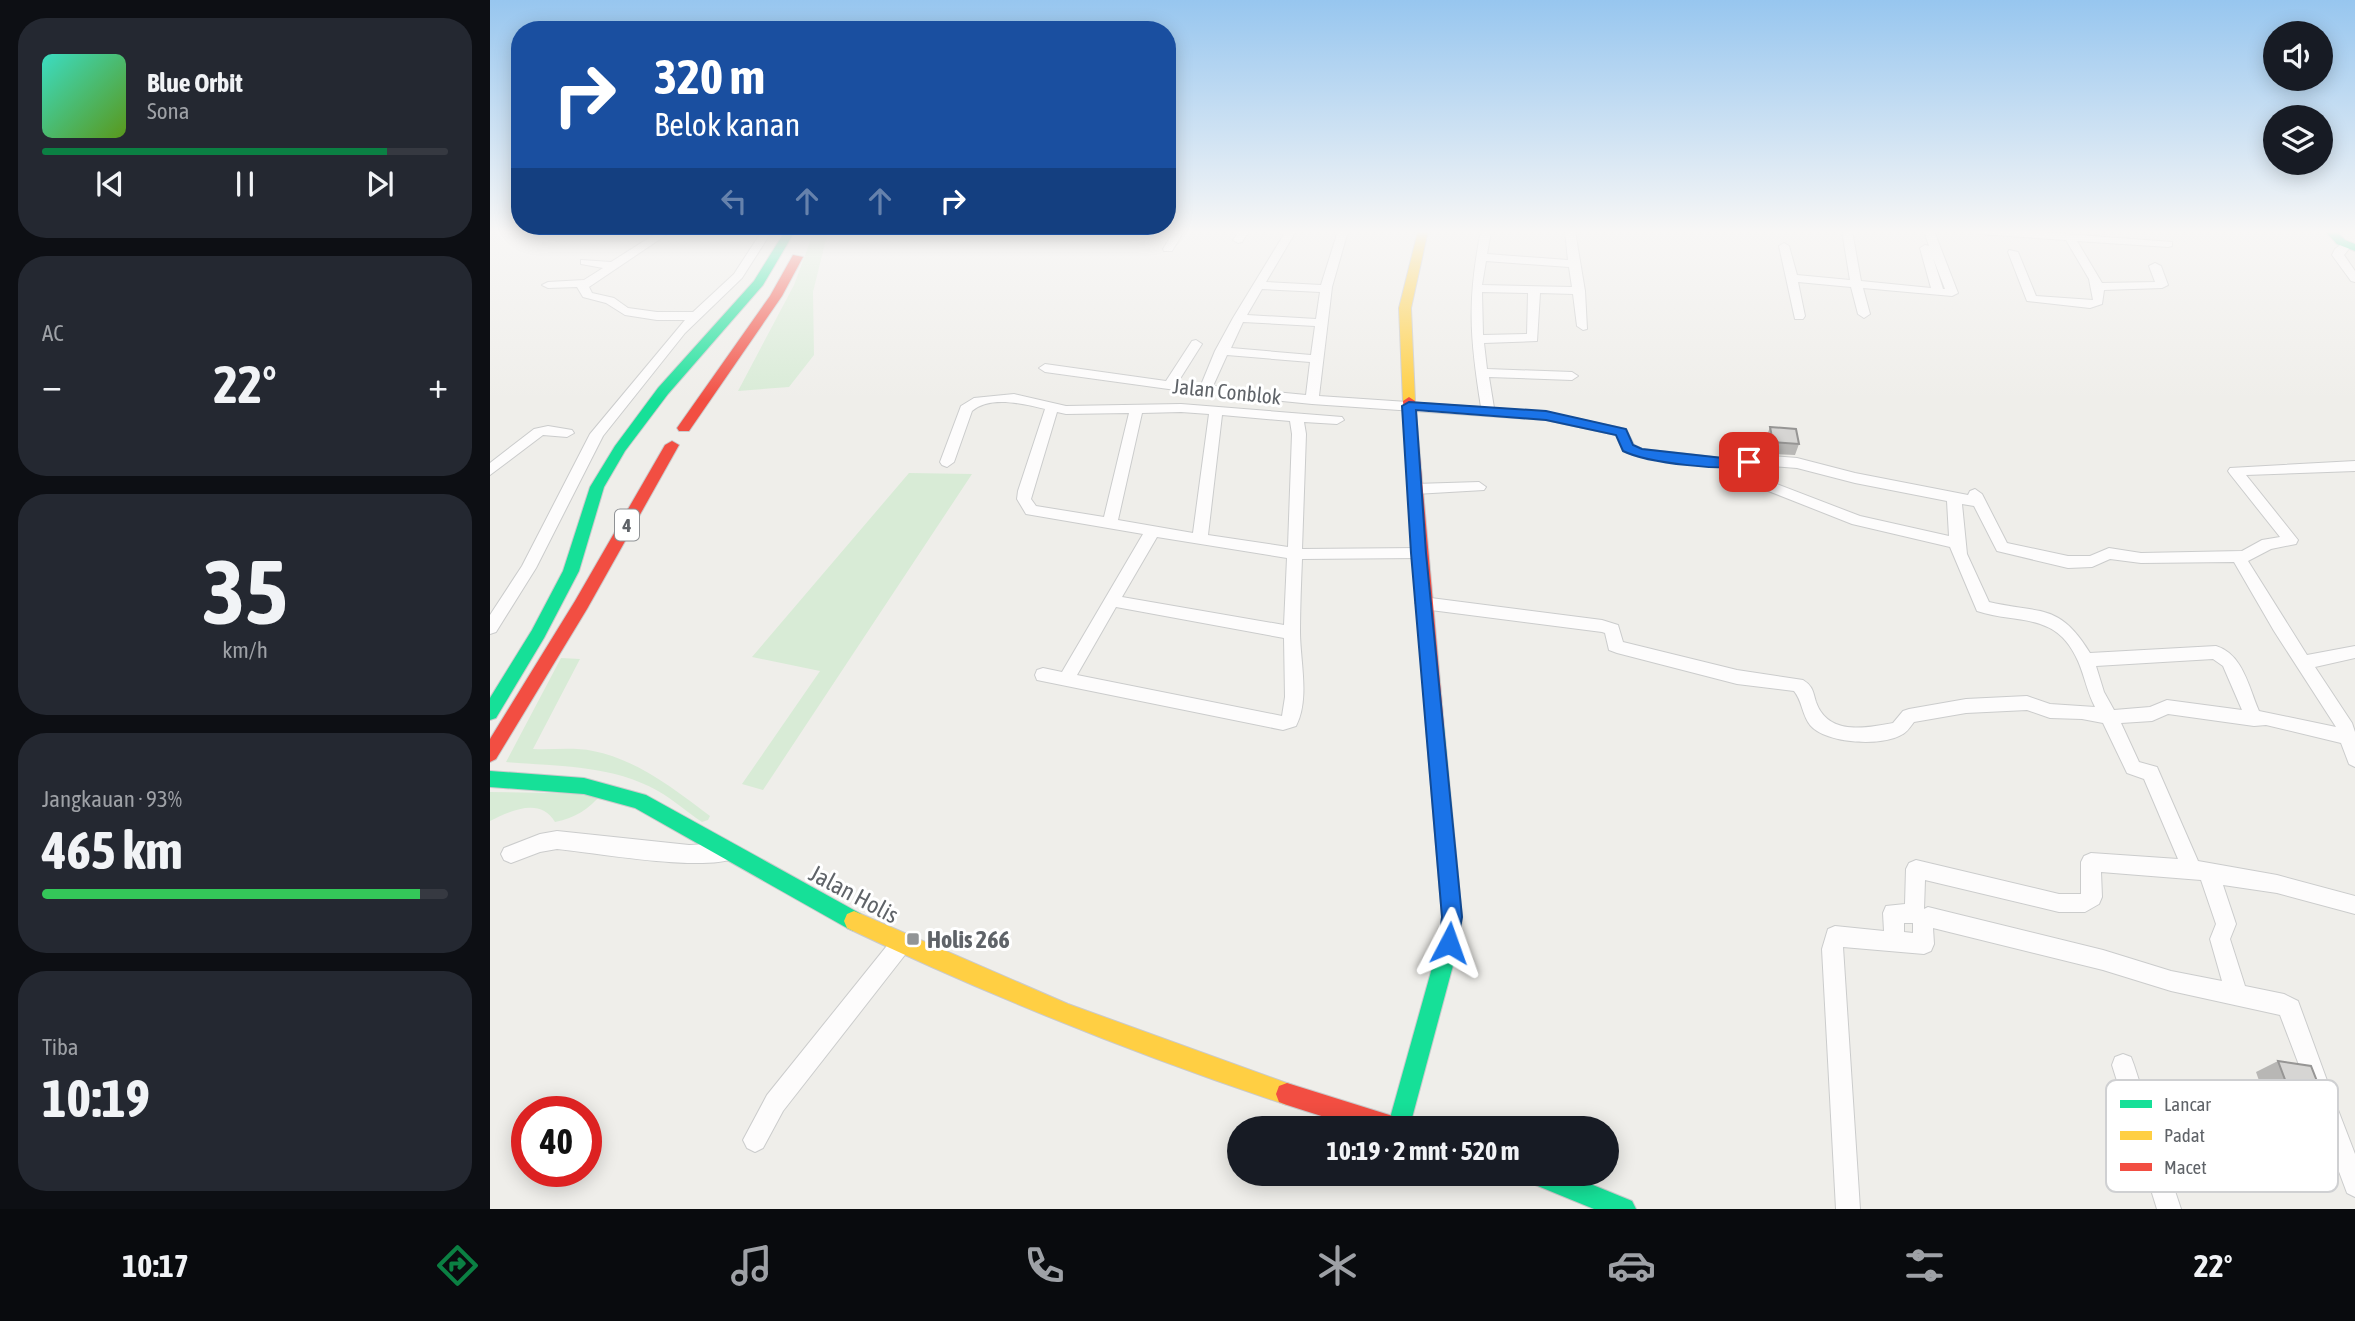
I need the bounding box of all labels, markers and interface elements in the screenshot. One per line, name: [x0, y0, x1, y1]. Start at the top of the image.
map controls: [2263, 21, 2333, 175]
button: sound: [2263, 21, 2333, 91]
text: 320 m: [654, 48, 765, 104]
icon: right: [539, 49, 630, 140]
text: Blue Orbit: [147, 68, 243, 98]
text: Sona: [147, 98, 189, 124]
button: layers: [2263, 105, 2333, 175]
text: Belok kanan: [654, 106, 800, 143]
icon: previous: [91, 165, 129, 203]
icon: pause: [226, 165, 264, 203]
icon: next: [361, 165, 399, 203]
icon: left: [715, 182, 753, 220]
icon: ahead: [788, 182, 826, 220]
icon: ahead: [861, 182, 899, 220]
icon: right: [934, 182, 972, 220]
text: AC: [42, 320, 64, 346]
text: 22°: [213, 354, 277, 414]
text: −: [42, 363, 62, 406]
text: +: [428, 363, 448, 406]
street label: Jalan Conblok: [1172, 373, 1282, 409]
pin: [1719, 432, 1779, 492]
icon: arrive: [1730, 443, 1768, 481]
road number: 4: [615, 510, 639, 540]
text: 35: [202, 539, 288, 643]
text: km/h: [222, 637, 268, 663]
text: Jangkauan · 93%: [42, 786, 182, 812]
text: 465 km: [42, 820, 183, 880]
street label: Jalan Holis: [805, 859, 903, 929]
position arrow: [1412, 906, 1486, 980]
place label: Holis 266: [927, 926, 1010, 953]
marker: Holis 266: [905, 931, 921, 947]
text: Tiba: [42, 1034, 79, 1060]
text: 10:19: [42, 1068, 150, 1128]
legend: [2106, 1080, 2338, 1192]
text: Lancar: [2164, 1093, 2211, 1115]
speed limit sign: 40: [511, 1096, 602, 1187]
text: Padat: [2164, 1124, 2205, 1146]
text: 10:19 · 2 mnt · 520 m: [1327, 1136, 1519, 1166]
text: Macet: [2164, 1156, 2207, 1178]
icon: directions: [433, 1241, 482, 1290]
icon: music: [727, 1241, 776, 1290]
icon: phone: [1020, 1241, 1069, 1290]
icon: climate: [1313, 1241, 1362, 1290]
icon: car: [1607, 1241, 1656, 1290]
icon: filters: [1900, 1241, 1949, 1290]
text: 10:17: [122, 1247, 189, 1284]
text: 22°: [2194, 1247, 2233, 1284]

